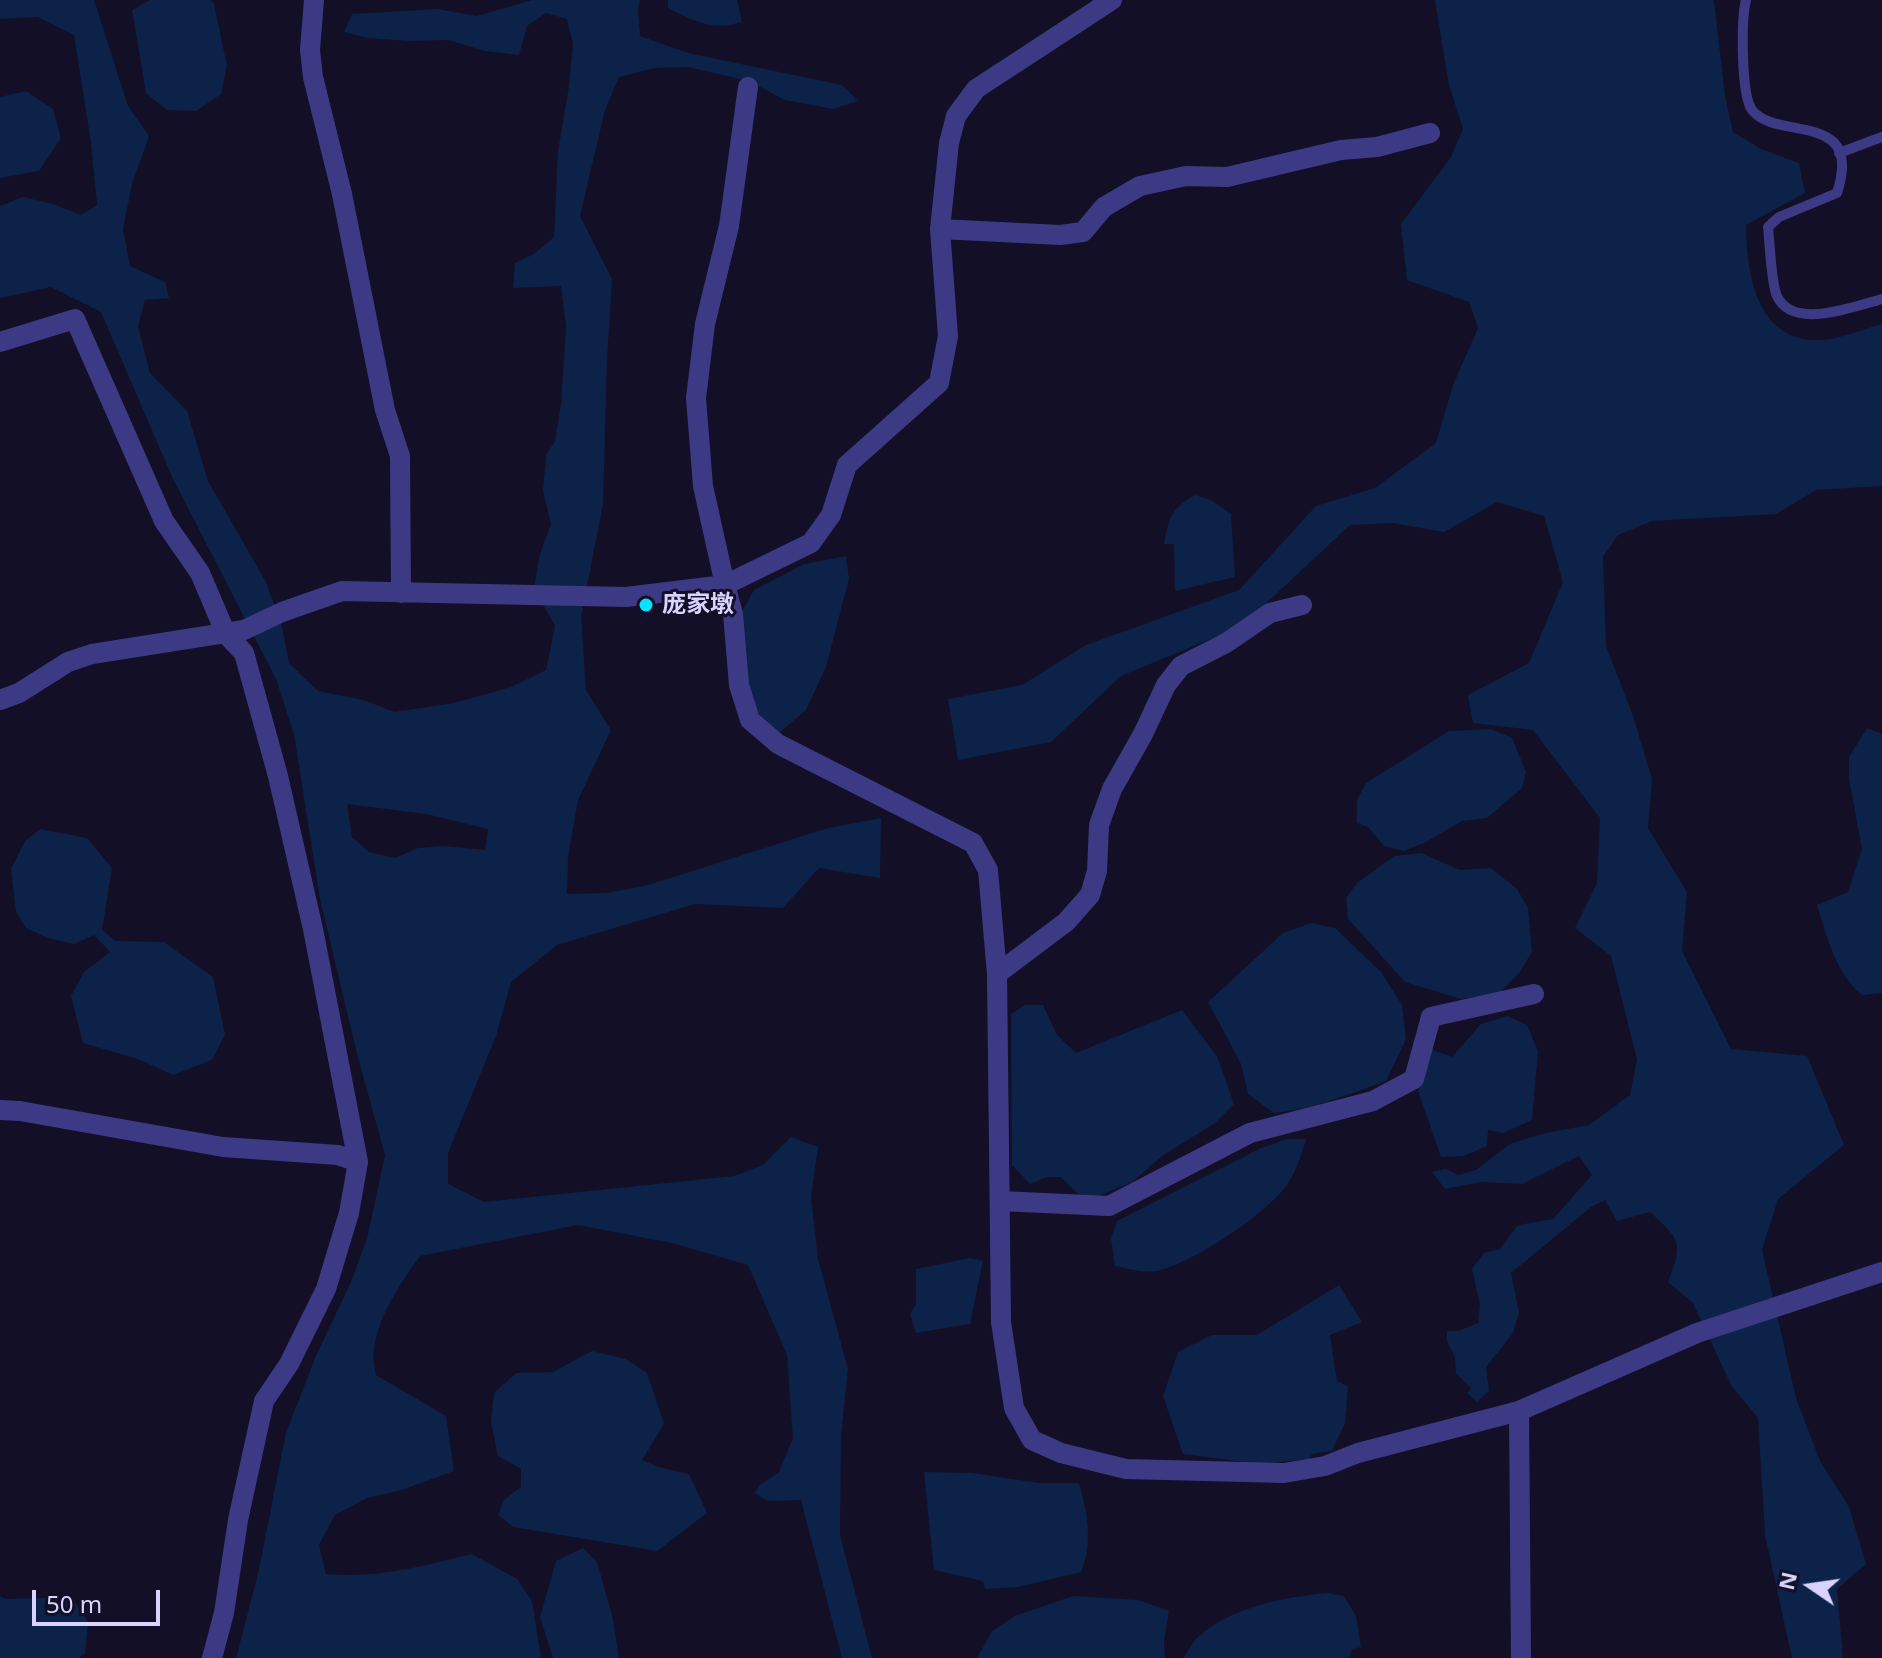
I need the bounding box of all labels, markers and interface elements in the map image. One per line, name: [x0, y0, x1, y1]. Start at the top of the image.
place label: 庞家墩: [662, 591, 734, 619]
marker: 庞家墩: [637, 596, 655, 614]
north arrow: [1770, 1546, 1850, 1626]
text: N: [1770, 1569, 1803, 1593]
scale bar: [36, 1574, 164, 1624]
text: 50 m: [46, 1587, 102, 1620]

